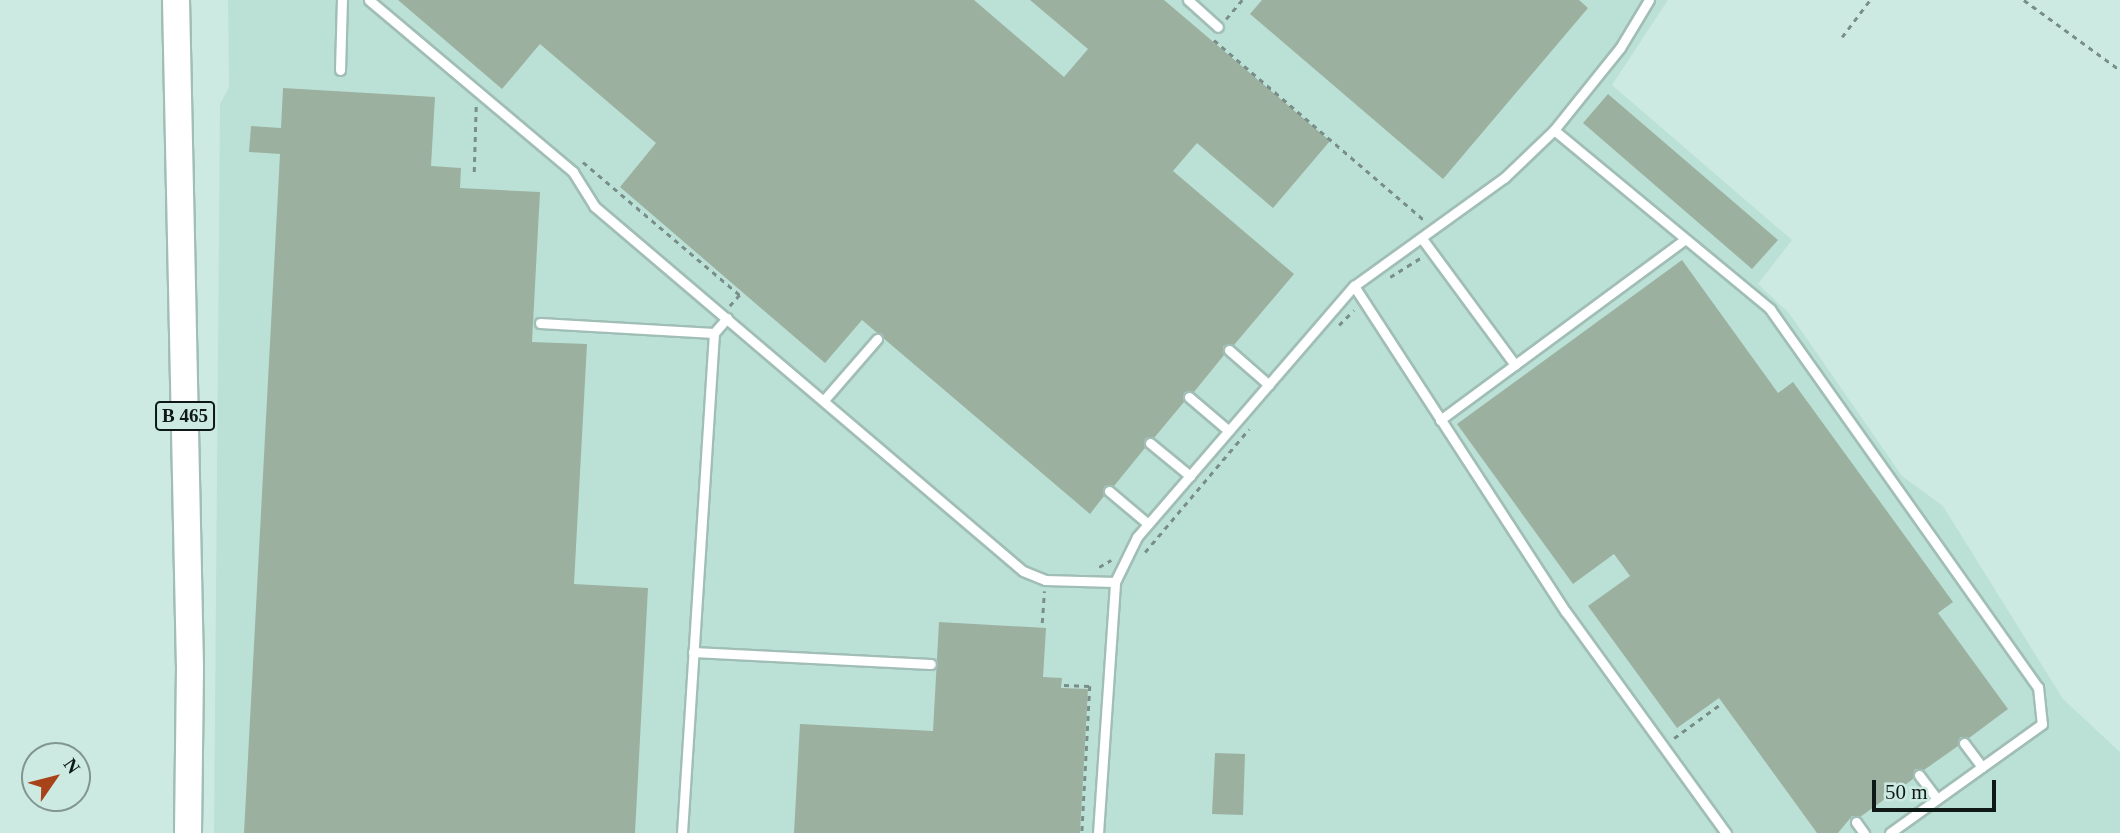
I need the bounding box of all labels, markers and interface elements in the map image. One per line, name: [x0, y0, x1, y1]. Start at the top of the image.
road number: B 465: [154, 400, 216, 432]
north arrow: [21, 742, 91, 812]
text: N: [59, 754, 85, 777]
scale bar: [1875, 766, 1999, 810]
text: 50 m: [1885, 780, 1928, 804]

